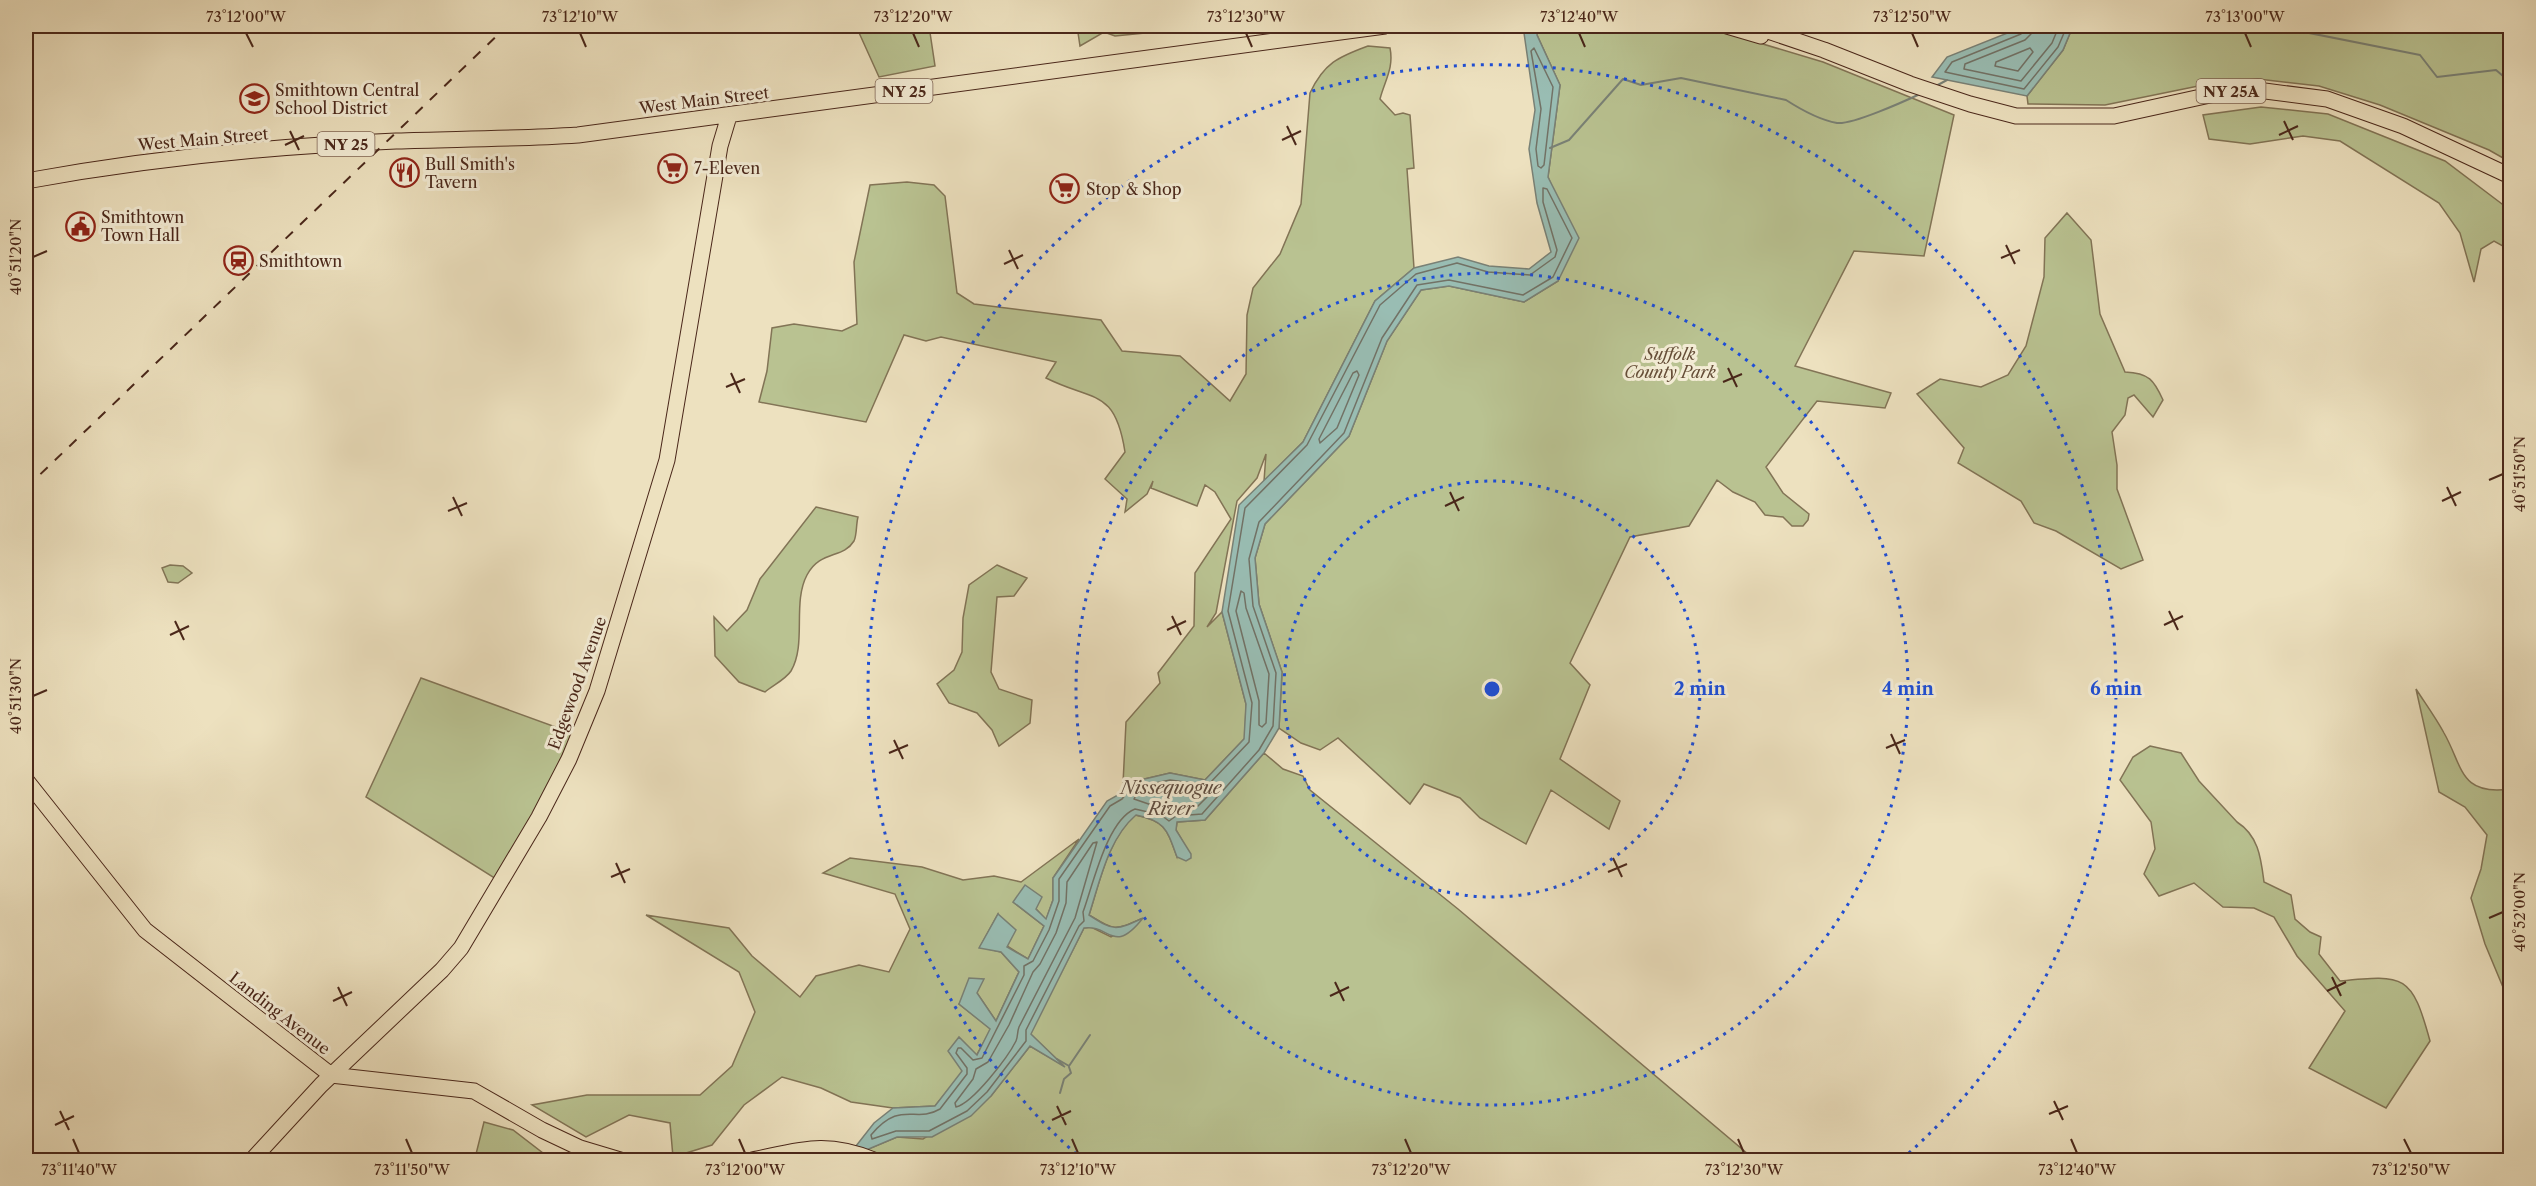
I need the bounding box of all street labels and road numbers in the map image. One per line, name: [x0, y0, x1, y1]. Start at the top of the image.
road number: NY 25: [876, 79, 932, 103]
road number: NY 25A: [2196, 79, 2266, 103]
street label: West Main Street: [637, 82, 771, 118]
street label: West Main Street: [136, 123, 269, 155]
road number: NY 25: [318, 132, 374, 156]
street label: Edgewood Avenue: [544, 614, 610, 752]
street label: Landing Avenue: [226, 967, 334, 1059]

